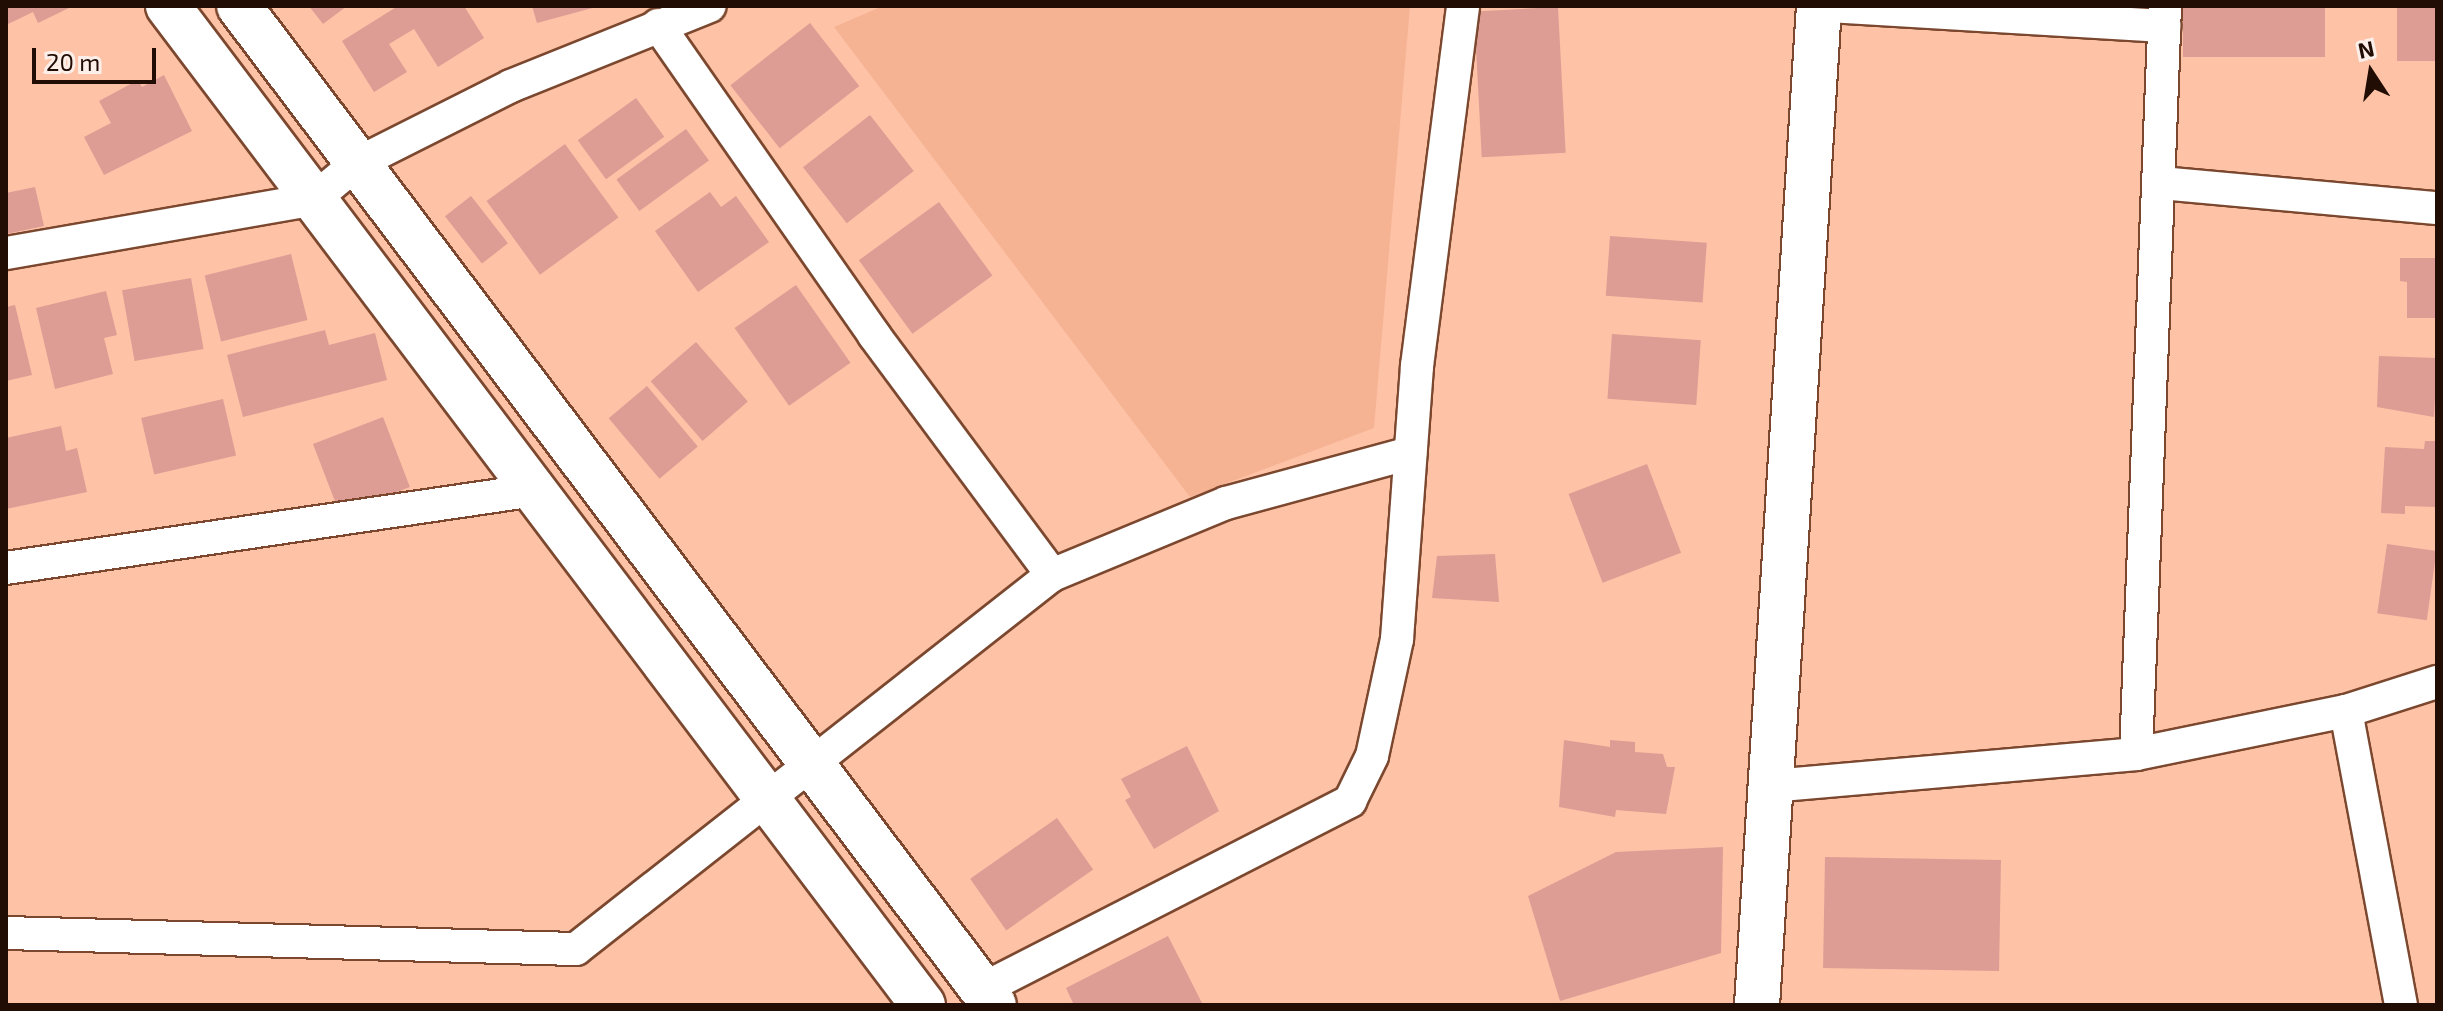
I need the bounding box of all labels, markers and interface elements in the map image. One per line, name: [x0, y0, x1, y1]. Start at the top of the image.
scale bar: [36, 32, 160, 82]
north arrow: [2331, 32, 2411, 112]
text: N: [2356, 34, 2376, 63]
text: 20 m: [46, 47, 100, 76]

